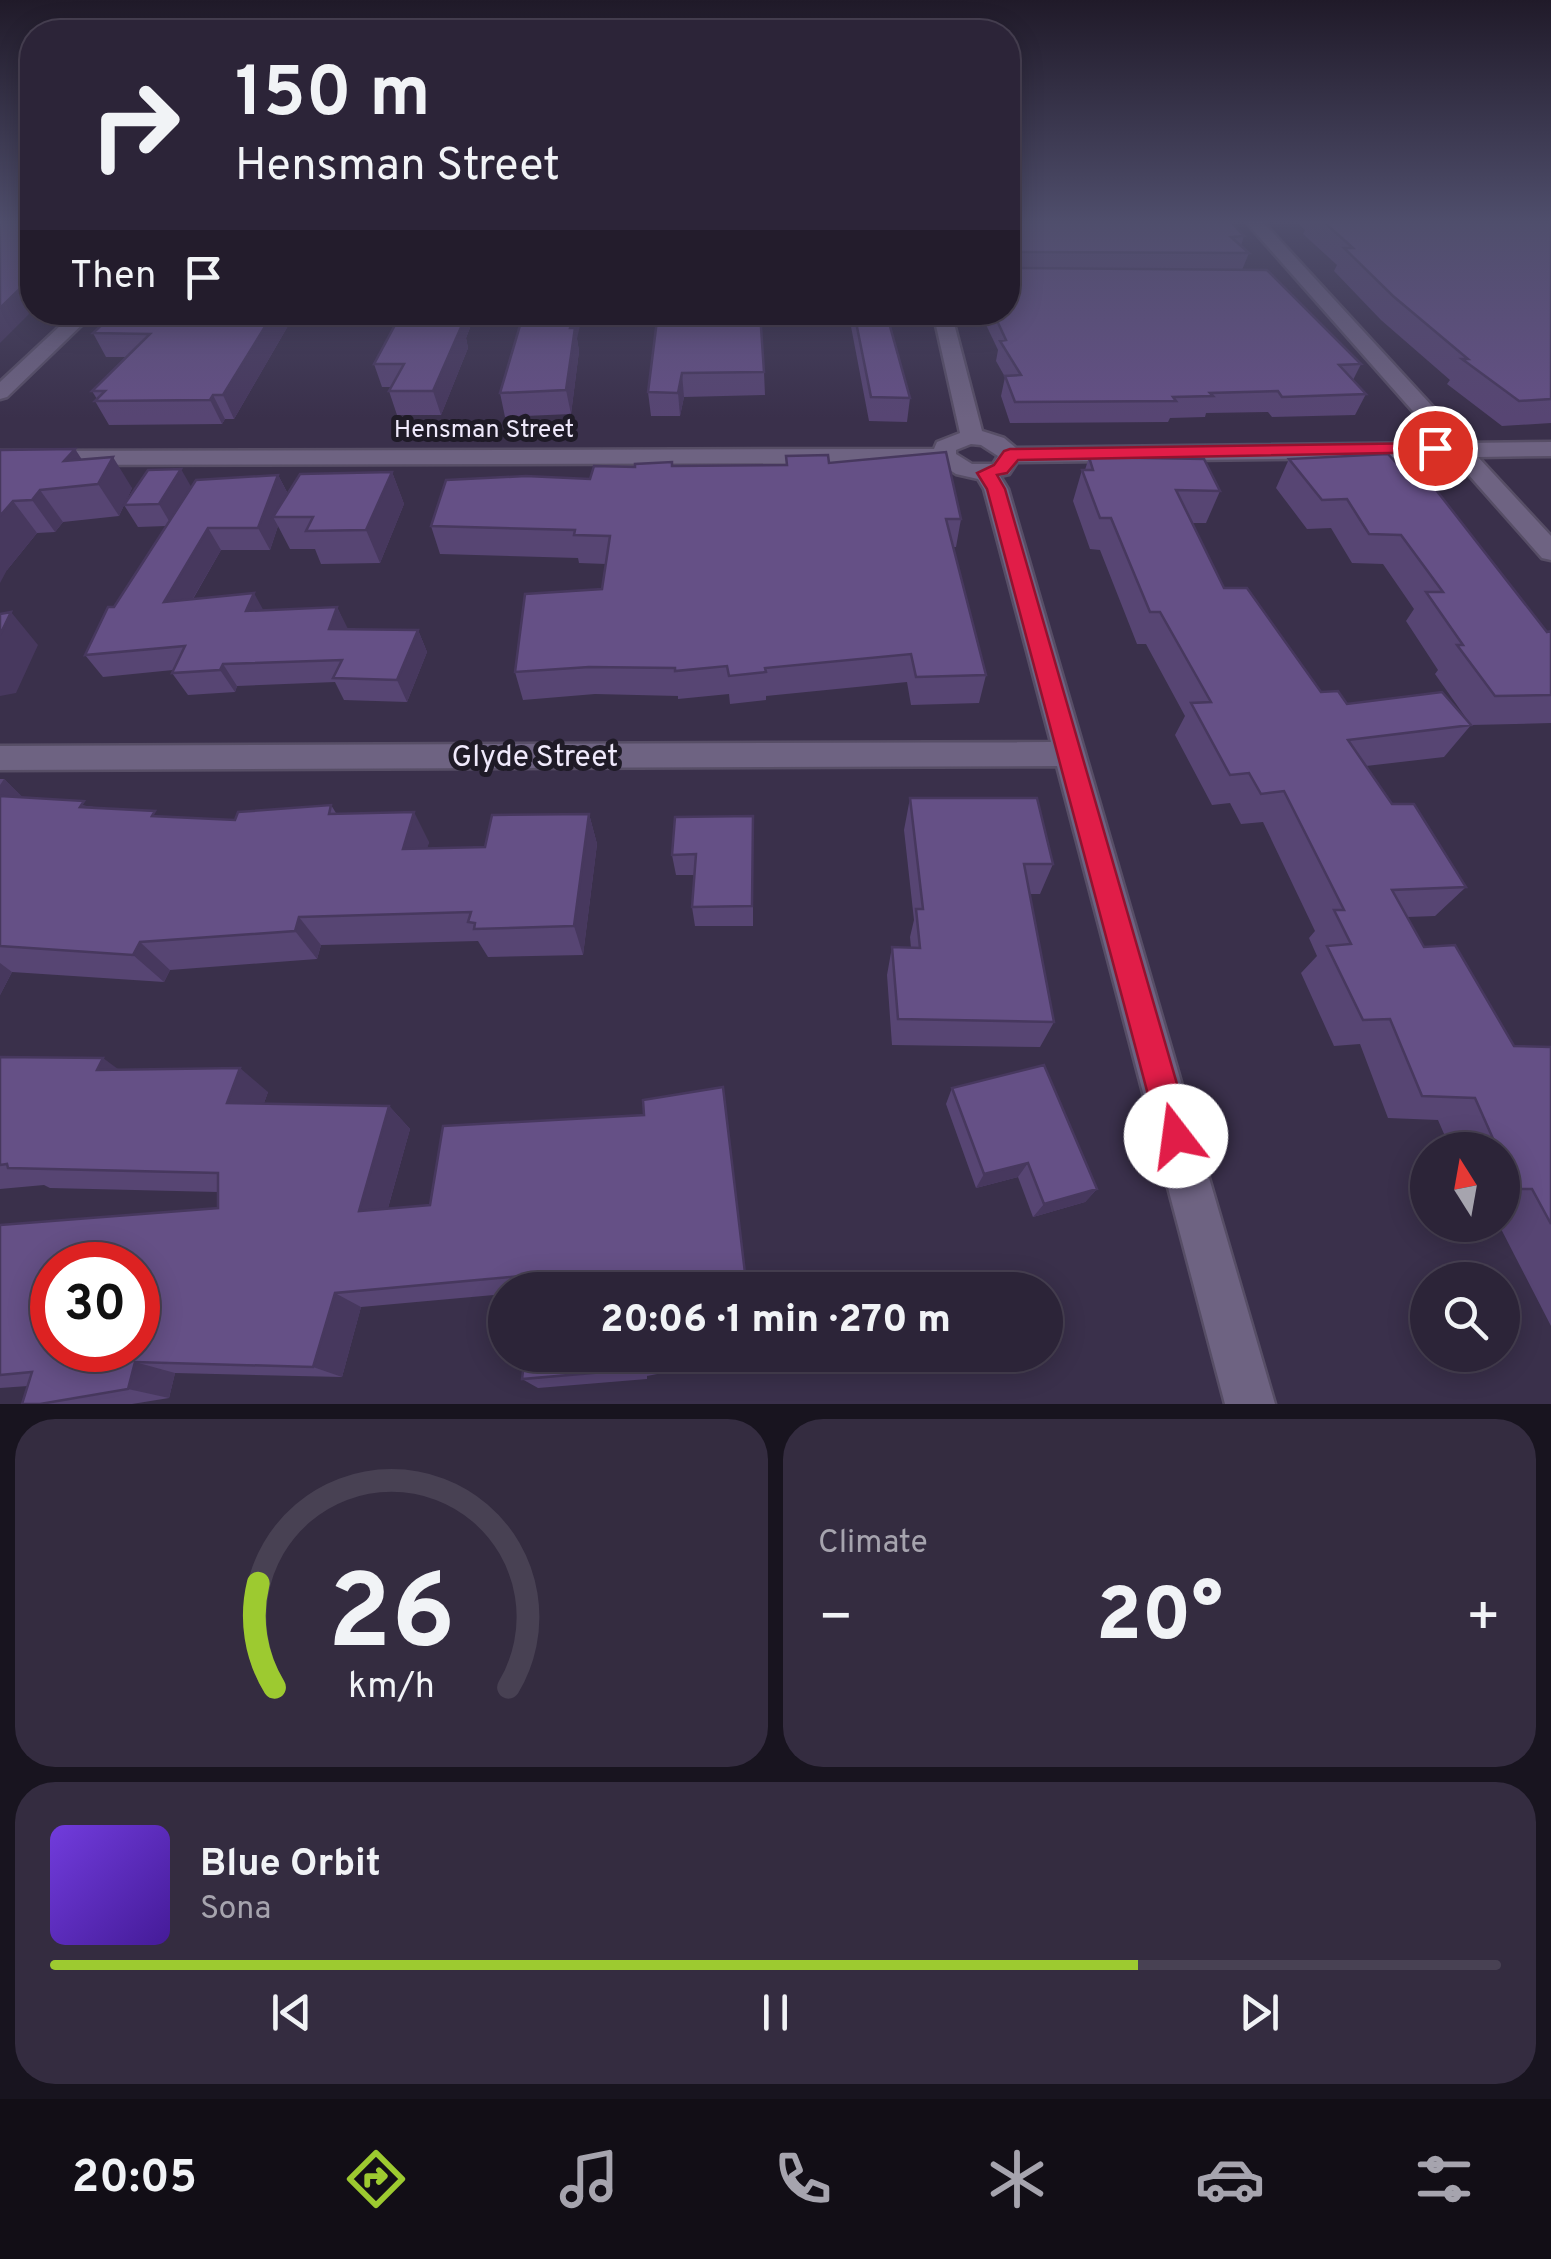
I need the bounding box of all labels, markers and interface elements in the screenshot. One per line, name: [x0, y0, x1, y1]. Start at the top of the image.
text: 150 m: [235, 52, 430, 141]
icon: right: [70, 60, 200, 190]
text: Hensman Street: [235, 139, 560, 196]
icon: arrive: [176, 250, 231, 305]
text: Then: [70, 253, 156, 302]
pin: [1393, 406, 1478, 491]
street label: Hensman Street: [394, 415, 574, 447]
icon: arrive: [1408, 421, 1463, 476]
street label: Glyde Street: [452, 740, 618, 777]
position arrow: [1124, 1084, 1228, 1188]
north arrow: [1410, 1132, 1520, 1242]
map controls: [1410, 1132, 1520, 1372]
speed limit sign: 30: [30, 1242, 160, 1372]
button: search: [1410, 1262, 1520, 1372]
text: 20:06 · 1 min · 270 m: [600, 1297, 951, 1346]
text: Climate: [818, 1524, 928, 1564]
text: 26: [328, 1553, 455, 1685]
text: 20°: [1096, 1572, 1223, 1667]
text: −: [818, 1585, 853, 1655]
text: +: [1466, 1585, 1501, 1655]
text: km/h: [348, 1665, 435, 1711]
text: Blue Orbit: [200, 1841, 381, 1890]
text: Sona: [200, 1890, 271, 1930]
icon: previous: [264, 1985, 319, 2040]
icon: pause: [748, 1985, 803, 2040]
icon: next: [1232, 1985, 1287, 2040]
icon: directions: [341, 2144, 411, 2214]
icon: music: [554, 2144, 624, 2214]
icon: phone: [768, 2144, 838, 2214]
icon: climate: [982, 2144, 1052, 2214]
icon: car: [1195, 2144, 1265, 2214]
icon: filters: [1409, 2144, 1479, 2214]
text: 20:05: [72, 2151, 197, 2208]

